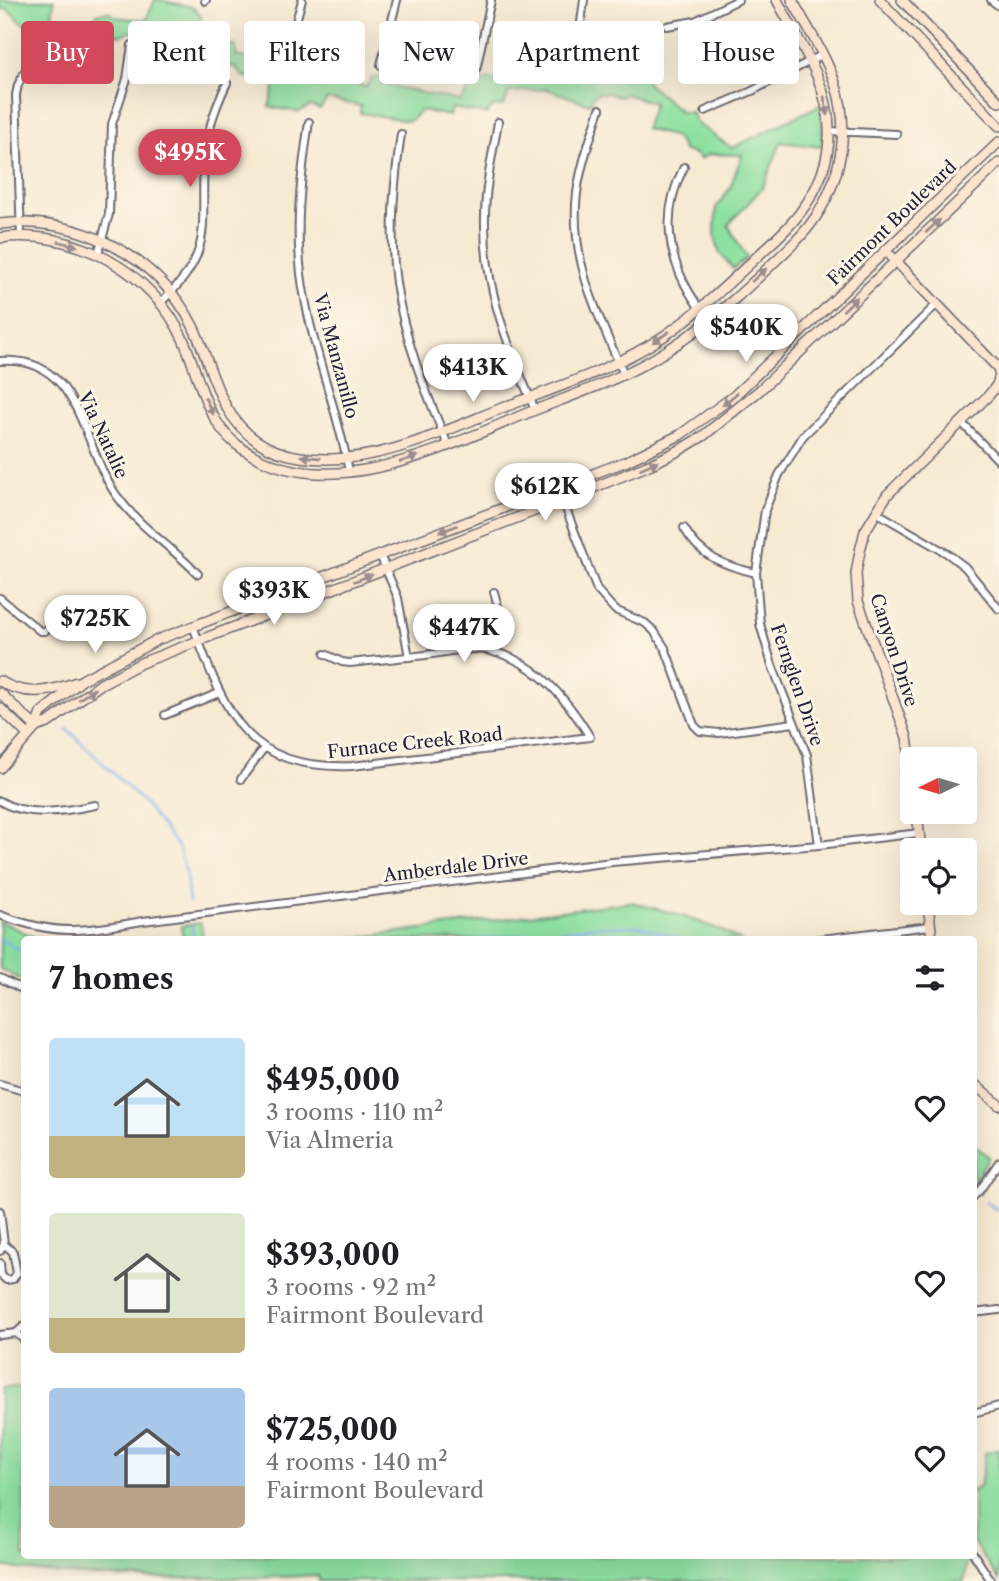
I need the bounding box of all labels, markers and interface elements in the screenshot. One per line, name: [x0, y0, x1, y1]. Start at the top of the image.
chip: Buy: [21, 21, 114, 84]
chip: Rent: [128, 21, 230, 84]
chip: Filters: [244, 21, 365, 84]
chip: New: [379, 21, 479, 84]
chip: Apartment: [493, 21, 664, 84]
chip: House: [678, 21, 799, 84]
one-way arrow: [821, 95, 832, 117]
pin: $495K: [141, 130, 239, 189]
text: $495K: [154, 138, 226, 166]
street label: Fairmont Boulevard: [823, 156, 961, 290]
one-way arrow: [924, 218, 941, 234]
one-way arrow: [57, 239, 79, 250]
one-way arrow: [750, 268, 767, 283]
street label: Via Manzanillo: [308, 290, 363, 421]
one-way arrow: [841, 295, 858, 312]
pin: $540K: [697, 304, 795, 364]
text: $540K: [710, 313, 782, 341]
one-way arrow: [652, 330, 671, 343]
pin: $413K: [424, 344, 522, 404]
text: $413K: [439, 353, 507, 381]
street label: Via Natalie: [73, 387, 133, 482]
one-way arrow: [721, 391, 738, 406]
one-way arrow: [203, 396, 215, 416]
one-way arrow: [300, 451, 322, 462]
one-way arrow: [399, 453, 420, 464]
one-way arrow: [638, 459, 659, 470]
pin: $612K: [496, 463, 594, 523]
text: $612K: [511, 472, 579, 500]
one-way arrow: [438, 523, 459, 534]
pin: $393K: [225, 568, 323, 627]
one-way arrow: [352, 572, 373, 583]
text: $393K: [239, 576, 309, 604]
street label: Canyon Drive: [865, 591, 923, 709]
pin: $725K: [46, 596, 144, 655]
text: $725K: [60, 604, 130, 632]
pin: $447K: [415, 604, 513, 664]
text: $447K: [429, 613, 499, 641]
street label: Fernglen Drive: [766, 621, 828, 749]
one-way arrow: [77, 687, 97, 700]
street label: Furnace Creek Road: [326, 723, 504, 763]
north arrow: [900, 747, 976, 824]
map controls: [900, 747, 977, 915]
button: locate: [900, 838, 977, 915]
street label: Amberdale Drive: [381, 847, 530, 887]
icon: filters: [911, 959, 949, 997]
text: 7 homes: [49, 960, 174, 997]
text: $495,000: [266, 1061, 400, 1098]
icon: home: [105, 1066, 189, 1150]
icon: heart: [911, 1089, 949, 1127]
text: 3 rooms · 110 m²: [266, 1098, 443, 1126]
text: Via Almeria: [266, 1126, 394, 1154]
text: $393,000: [266, 1236, 400, 1273]
icon: home: [105, 1241, 189, 1325]
icon: heart: [911, 1264, 949, 1302]
text: 3 rooms · 92 m²: [266, 1273, 436, 1301]
text: Fairmont Boulevard: [266, 1301, 484, 1329]
text: $725,000: [266, 1411, 398, 1448]
icon: home: [105, 1416, 189, 1500]
icon: heart: [911, 1439, 949, 1477]
text: 4 rooms · 140 m²: [266, 1448, 448, 1476]
text: Fairmont Boulevard: [266, 1476, 484, 1504]

